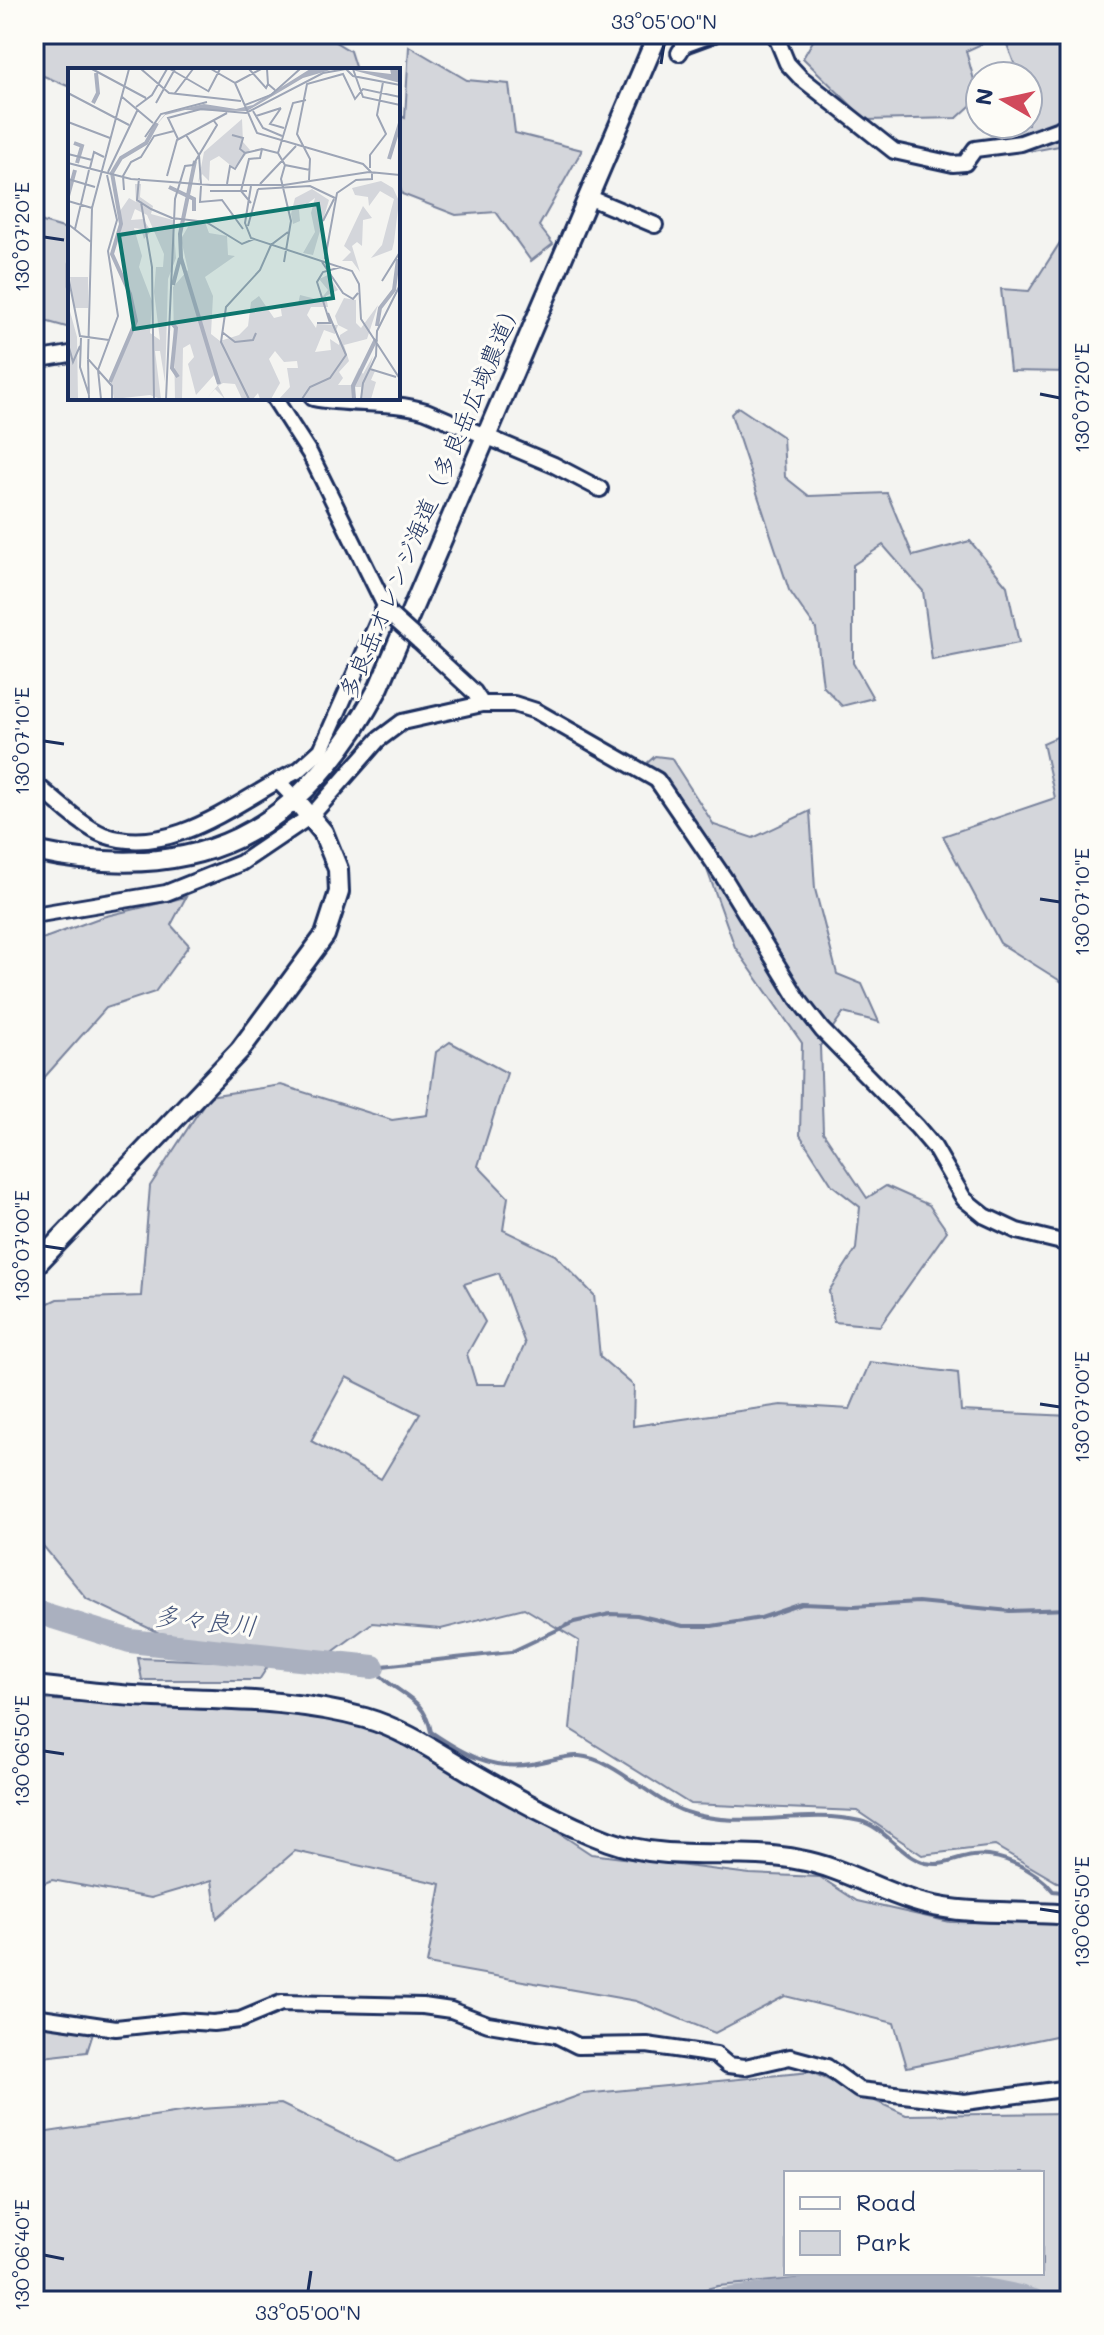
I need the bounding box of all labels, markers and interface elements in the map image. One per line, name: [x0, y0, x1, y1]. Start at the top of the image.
text: 33°05'00"N: [611, 8, 717, 34]
north arrow: [964, 60, 1044, 140]
inset map: [68, 68, 400, 400]
text: N: [968, 86, 999, 107]
text: 130°07'20"E: [8, 182, 34, 292]
street label: 多良岳オレンジ海道（多良岳広域農道）: [331, 294, 528, 703]
text: 130°07'20"E: [1068, 343, 1094, 453]
text: 130°07'10"E: [8, 687, 34, 795]
text: 130°07'10"E: [1068, 848, 1094, 956]
text: 130°07'00"E: [8, 1190, 34, 1302]
text: 130°07'00"E: [1068, 1351, 1094, 1463]
water label: 多々良川: [152, 1598, 259, 1642]
text: 130°06'50"E: [8, 1695, 34, 1807]
text: 130°06'50"E: [1068, 1856, 1094, 1968]
legend: [784, 2171, 1044, 2275]
text: Road: [856, 2186, 916, 2217]
text: 130°06'40"E: [8, 2199, 34, 2311]
text: Park: [856, 2226, 910, 2257]
text: 33°05'00"N: [255, 2299, 361, 2325]

